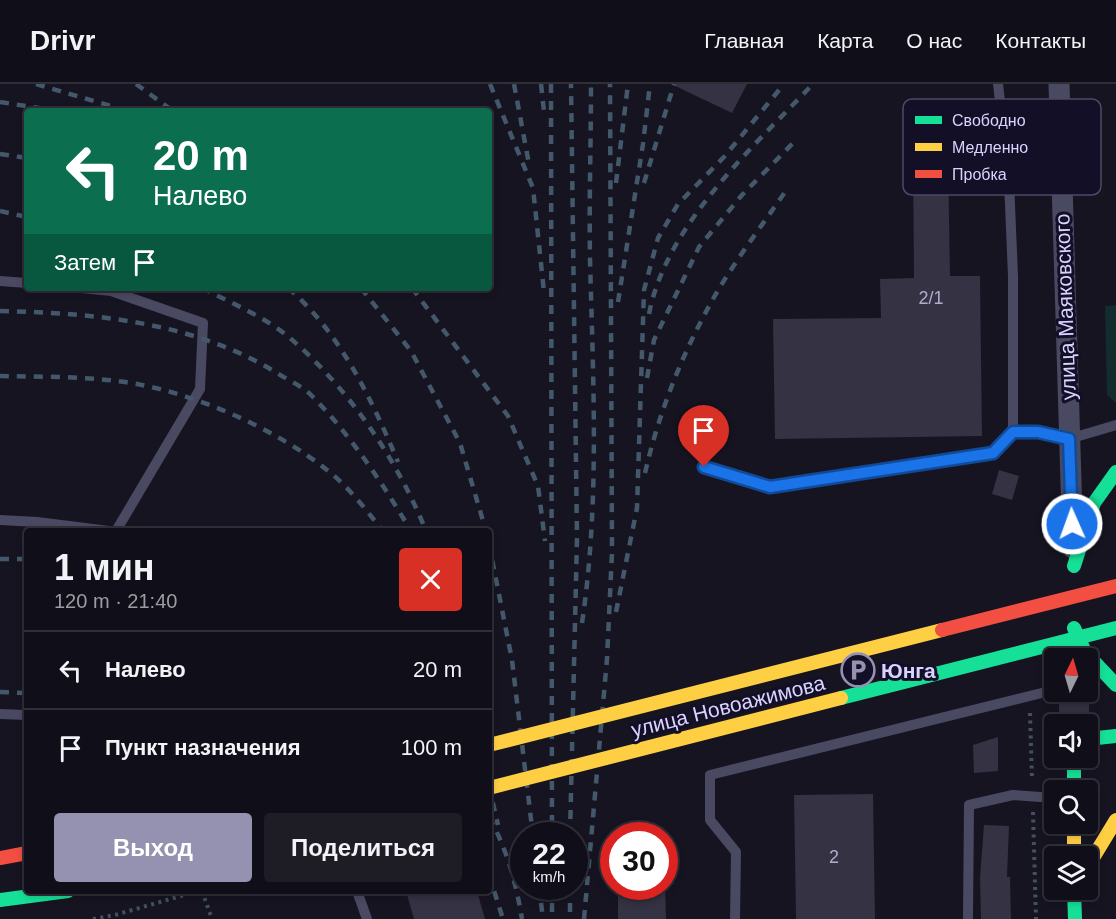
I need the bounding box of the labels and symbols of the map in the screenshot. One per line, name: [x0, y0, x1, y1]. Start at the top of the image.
legend: [903, 99, 1101, 195]
text: Свободно: [952, 112, 1026, 129]
text: Медленно: [952, 139, 1028, 156]
text: Пробка: [952, 166, 1007, 183]
street label: улица Маяковского: [1050, 213, 1080, 401]
house number: 2/1: [918, 288, 944, 308]
pin: [678, 405, 729, 467]
position arrow: [1040, 492, 1104, 556]
north arrow: [1044, 648, 1098, 702]
parking icon: Юнга: [840, 652, 876, 688]
place label: Юнга: [881, 659, 936, 682]
street label: улица Новоажимова: [629, 671, 828, 741]
speed limit sign: 30: [600, 822, 678, 900]
house number: 2: [829, 847, 839, 867]

